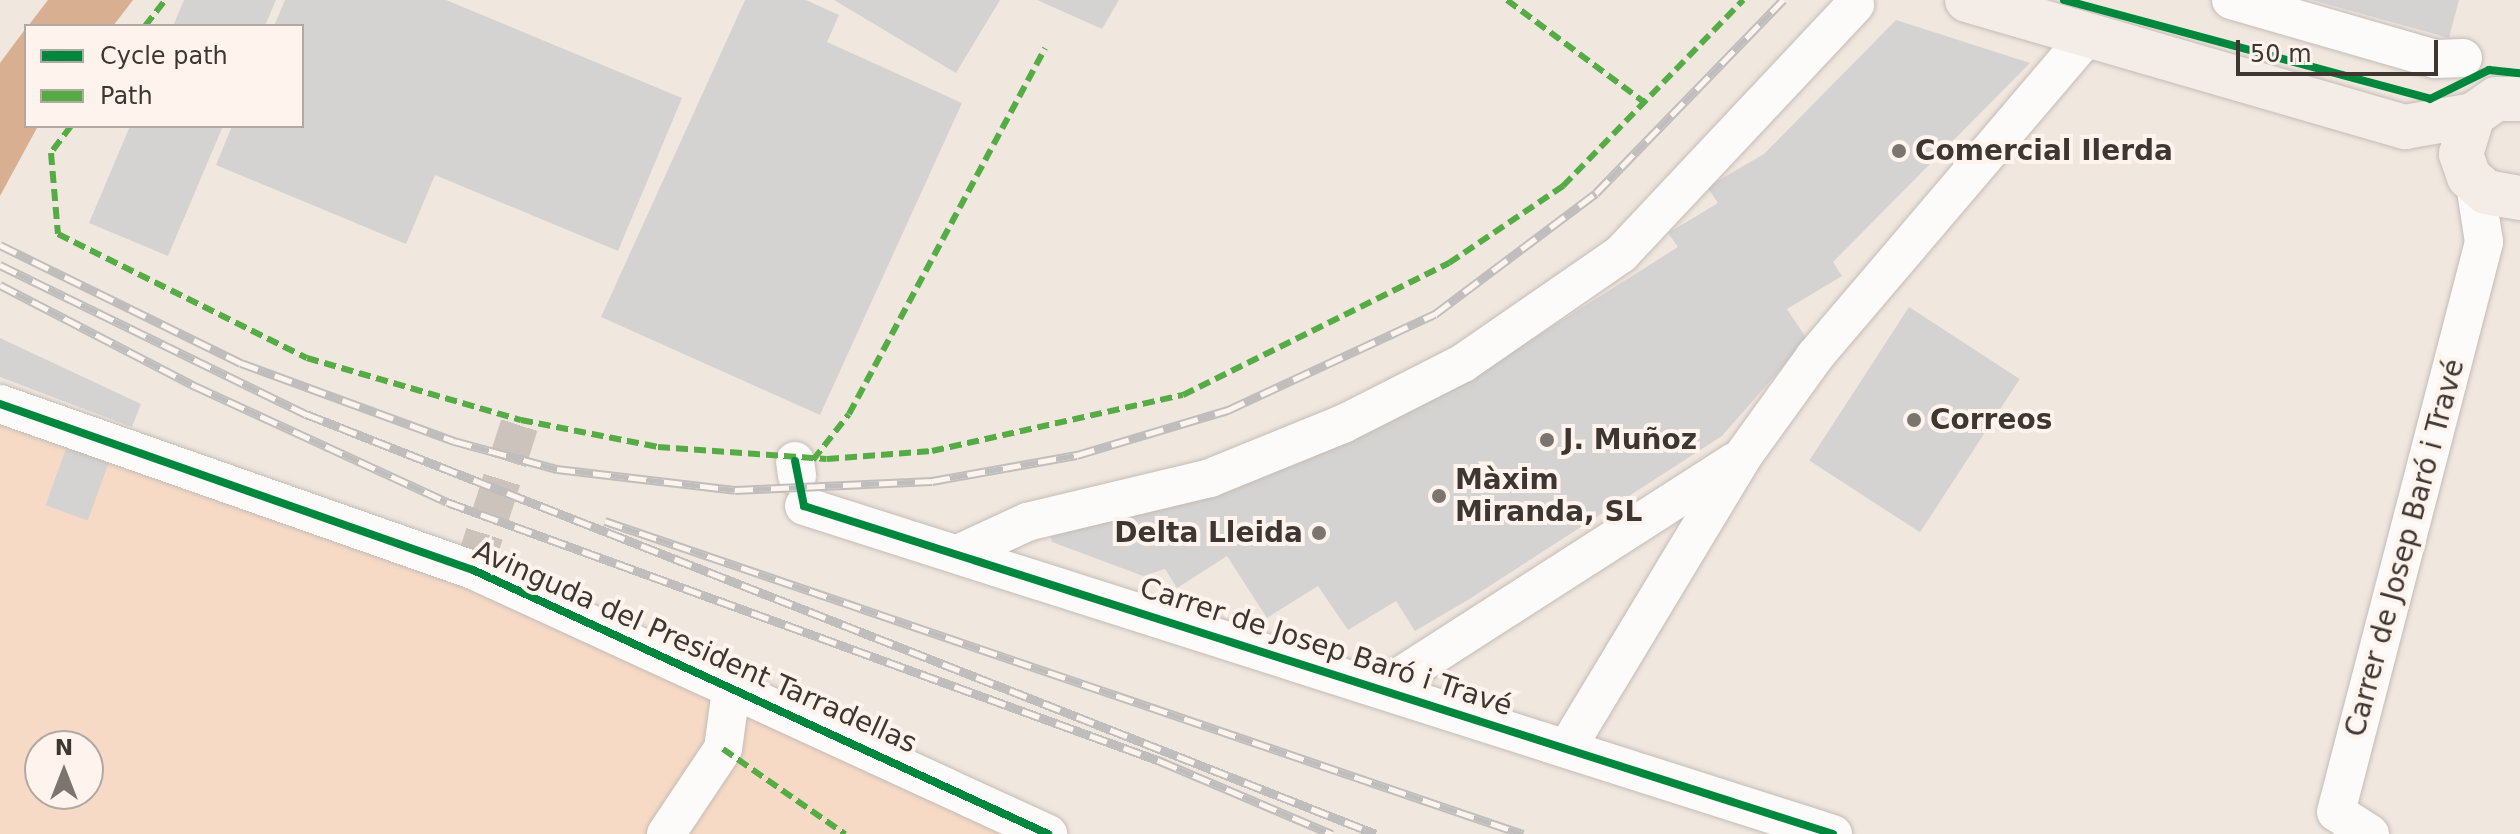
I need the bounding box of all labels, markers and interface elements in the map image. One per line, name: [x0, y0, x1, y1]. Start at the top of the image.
legend: [24, 24, 304, 128]
scale bar: [2240, 24, 2442, 74]
text: 50 m: [2250, 40, 2312, 68]
text: Cycle path: [100, 42, 228, 70]
text: Path: [100, 82, 153, 110]
place label: Comercial Ilerda: [1915, 134, 2173, 168]
marker: Comercial Ilerda: [1890, 142, 1908, 160]
street label: Carrer de Josep Baró i Travé: [2338, 356, 2472, 740]
place label: Correos: [1930, 403, 2052, 437]
marker: Correos: [1905, 411, 1923, 429]
place label: J. Muñoz: [1563, 423, 1697, 457]
marker: J. Muñoz: [1538, 431, 1556, 449]
place label: Màxim Miranda, SL: [1455, 463, 1642, 529]
marker: Màxim Miranda, SL: [1430, 487, 1448, 505]
place label: Delta Lleida: [1114, 516, 1303, 550]
marker: Delta Lleida: [1310, 524, 1328, 542]
street label: Avinguda del President Tarradellas: [468, 534, 922, 760]
street label: Carrer de Josep Baró i Travé: [1136, 571, 1516, 723]
north arrow: [24, 730, 104, 810]
text: N: [55, 735, 73, 760]

